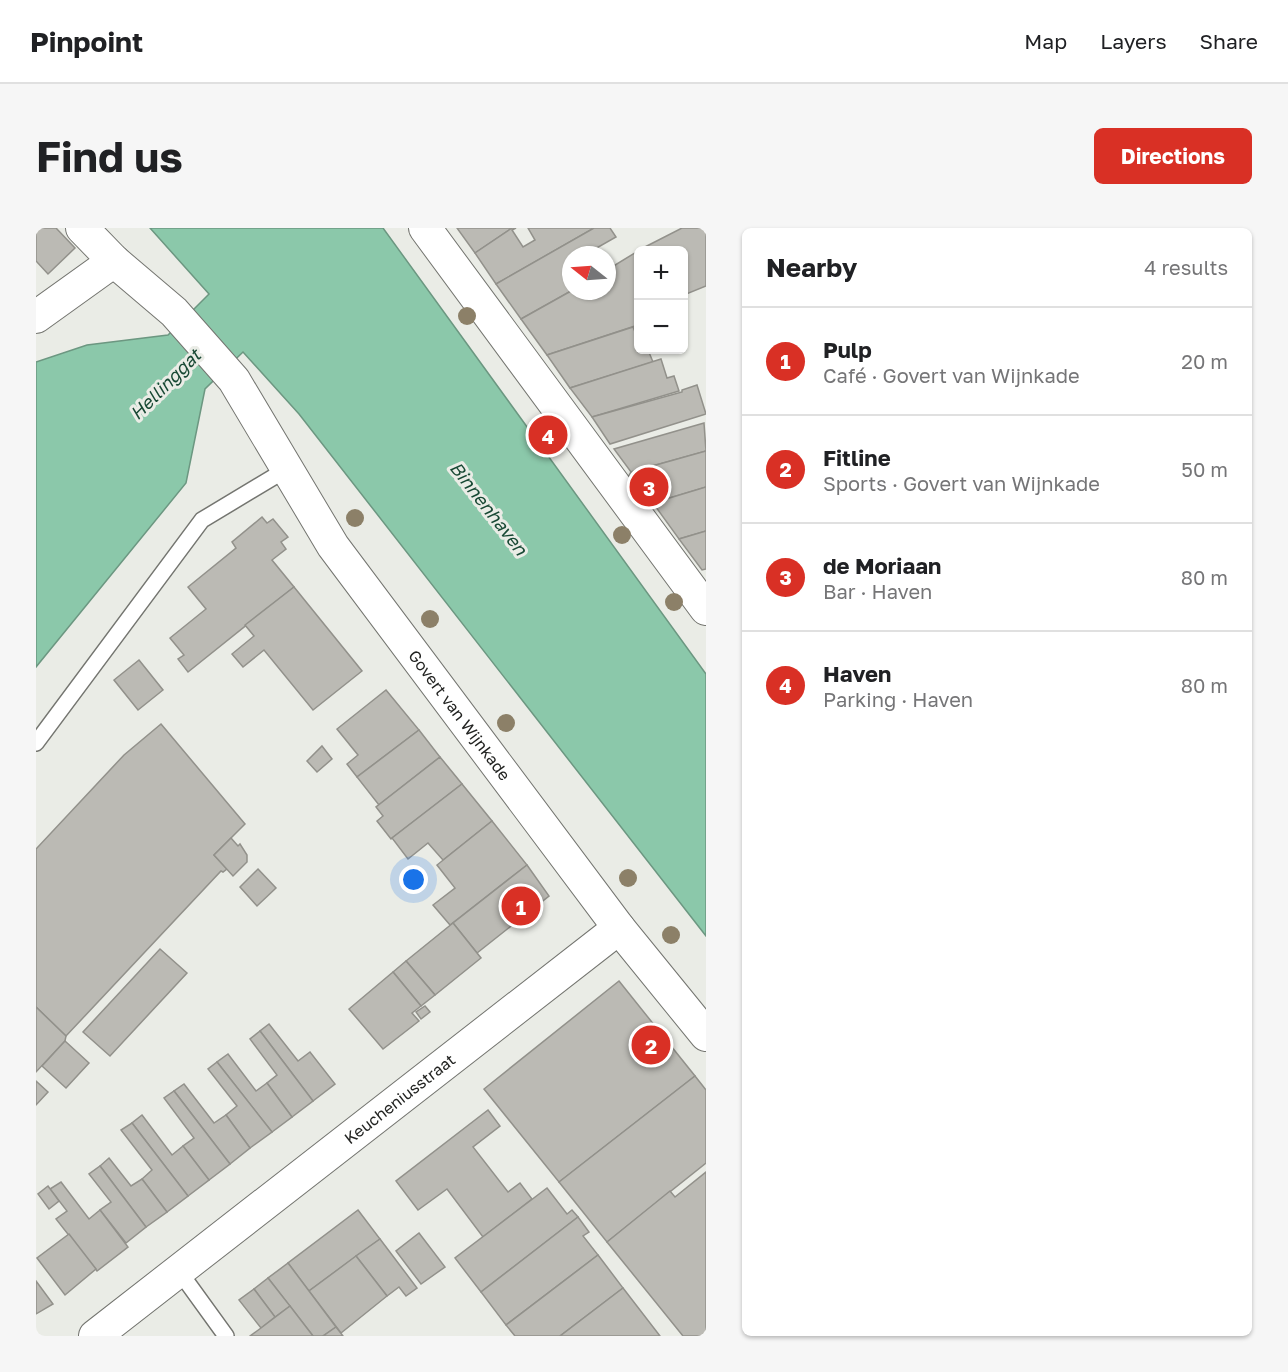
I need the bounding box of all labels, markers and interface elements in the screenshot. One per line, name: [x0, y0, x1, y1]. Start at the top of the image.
text: Pinpoint: [30, 25, 143, 58]
text: Map: [1024, 28, 1067, 54]
text: Layers: [1100, 28, 1167, 54]
text: Share: [1200, 28, 1258, 54]
button: Directions: [1094, 128, 1252, 184]
text: Find us: [36, 131, 183, 181]
north arrow: [562, 246, 616, 300]
map controls: [634, 246, 688, 354]
button: +: [634, 246, 688, 300]
text: Nearby: [766, 252, 857, 283]
text: 4 results: [1144, 255, 1228, 279]
button: −: [634, 300, 688, 354]
text: Pulp: [823, 336, 872, 363]
water label: Hellinggat: [125, 343, 206, 424]
text: 1: [780, 349, 791, 373]
text: 20 m: [1181, 349, 1228, 373]
text: Café · Govert van Wijnkade: [823, 363, 1080, 387]
pin: 4: [528, 412, 568, 458]
text: Fitline: [823, 444, 891, 471]
water label: Binnenhaven: [446, 457, 533, 560]
text: 2: [779, 457, 792, 481]
text: 50 m: [1181, 457, 1228, 481]
pin: 3: [630, 464, 668, 510]
text: Sports · Govert van Wijnkade: [823, 471, 1100, 495]
text: de Moriaan: [823, 552, 941, 579]
text: 3: [779, 565, 792, 589]
text: 80 m: [1181, 565, 1228, 589]
text: Bar · Haven: [823, 579, 932, 603]
street label: Govert van Wijnkade: [404, 646, 515, 784]
text: Haven: [823, 660, 891, 687]
text: 4: [779, 673, 792, 697]
text: 80 m: [1181, 673, 1228, 697]
text: Parking · Haven: [823, 687, 973, 711]
your location: [399, 865, 428, 894]
pin: 1: [502, 884, 540, 928]
pin: 2: [632, 1022, 670, 1068]
street label: Keucheniusstraat: [340, 1049, 459, 1148]

